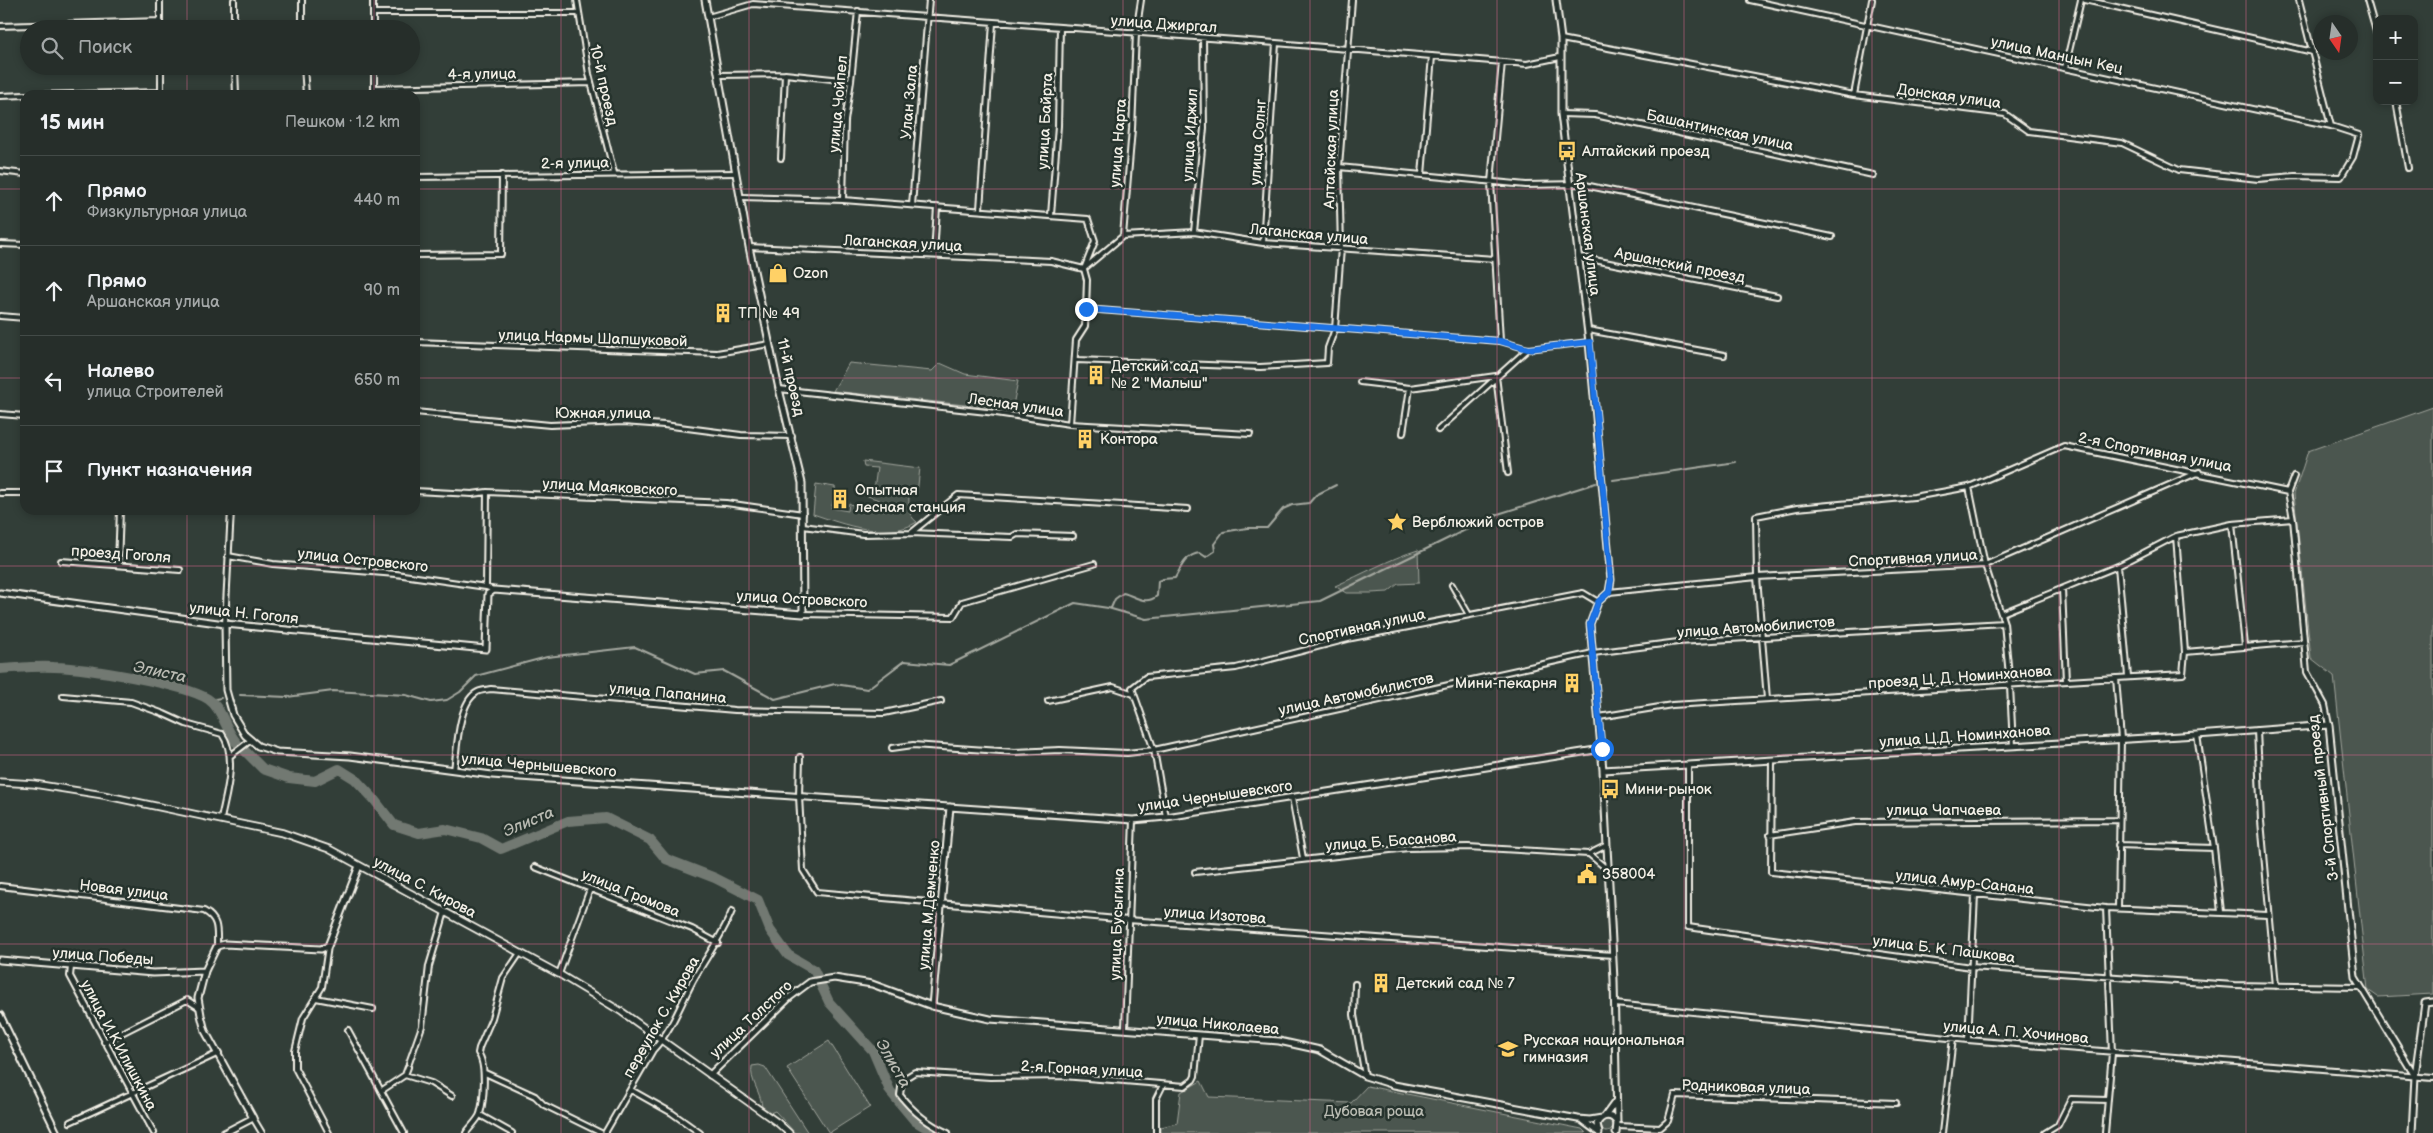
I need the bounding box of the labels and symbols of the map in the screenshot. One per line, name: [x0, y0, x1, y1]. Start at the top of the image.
street label: улица Джиргал: [1110, 11, 1218, 38]
north arrow: [2313, 15, 2358, 60]
street label: улица Манцын Кец: [1989, 32, 2125, 79]
street label: 10-й проезд: [585, 43, 622, 127]
street label: улица Чойпел: [825, 55, 852, 153]
street label: 4-я улица: [448, 64, 517, 85]
street label: Улан Зала: [897, 64, 922, 140]
street label: улица Байрта: [1033, 72, 1058, 170]
street label: Донская улица: [1896, 80, 2002, 113]
street label: улица Иджил: [1179, 88, 1202, 182]
street label: Алтайская улица: [1320, 89, 1343, 210]
street label: улица Нарта: [1106, 98, 1131, 188]
street label: улица Солнг: [1246, 98, 1271, 186]
street label: Башантинская улица: [1645, 106, 1795, 155]
bus stop icon: Алтайский проезд: [1556, 140, 1578, 162]
place label: Алтайский проезд: [1581, 142, 1710, 161]
street label: 2-я улица: [541, 153, 609, 174]
street label: Аршанская улица: [1570, 170, 1605, 297]
street label: Лаганская улица: [1248, 220, 1369, 249]
street label: Лаганская улица: [842, 231, 963, 256]
street label: Аршанский проезд: [1612, 243, 1747, 287]
shop icon: Ozon: [767, 262, 789, 284]
place label: Ozon: [793, 264, 828, 283]
route end: [1075, 298, 1098, 321]
building icon: ТП № 49: [712, 302, 734, 324]
place label: ТП № 49: [738, 304, 800, 323]
street label: улица Нармы Шапшуковой: [498, 326, 688, 351]
street label: 11-й проезд: [772, 336, 809, 418]
place label: Детский сад № 2 "Малыш": [1111, 357, 1208, 393]
building icon: Детский сад № 2 "Малыш": [1085, 364, 1107, 386]
street label: Лесная улица: [966, 389, 1065, 422]
street label: Южная улица: [555, 404, 651, 423]
building icon: Контора: [1074, 428, 1096, 450]
street label: 2-я Спортивная улица: [2077, 428, 2233, 477]
place label: Контора: [1100, 430, 1158, 449]
street label: улица Маяковского: [542, 474, 678, 501]
place label: Опытная лесная станция: [855, 481, 966, 517]
building icon: Опытная лесная станция: [829, 488, 851, 510]
place icon: Верблюжий остров: [1386, 511, 1408, 533]
place label: Верблюжий остров: [1412, 513, 1544, 532]
street label: проезд Гоголя: [71, 542, 171, 567]
street label: улица Островского: [297, 544, 429, 577]
street label: Спортивная улица: [1848, 546, 1978, 571]
street label: улица Островского: [736, 587, 868, 612]
street label: улица Н. Гоголя: [188, 598, 300, 629]
street label: Спортивная улица: [1297, 605, 1427, 650]
street label: улица Автомобилистов: [1677, 613, 1836, 642]
water label: Элиста: [131, 658, 188, 687]
street label: проезд Ц. Д. Номинханова: [1868, 662, 2053, 693]
street label: улица Автомобилистов: [1277, 669, 1435, 720]
building icon: Мини-пекарня: [1561, 672, 1583, 694]
place label: Мини-пекарня: [1455, 674, 1557, 693]
street label: улица Папанина: [609, 679, 727, 708]
street label: 3-й Спортивный проезд: [2304, 714, 2343, 882]
street label: улица Ц.Д. Номинханова: [1879, 721, 2052, 752]
route start: [1591, 738, 1614, 761]
street label: улица Чернышевского: [461, 749, 617, 782]
street label: улица Чернышевского: [1137, 776, 1294, 817]
bus stop icon: Мини-рынок: [1599, 778, 1621, 800]
place label: Мини-рынок: [1625, 780, 1712, 799]
street label: улица Чапчаева: [1887, 801, 2002, 820]
water label: Элиста: [500, 803, 557, 842]
street label: улица Б. Басанова: [1325, 827, 1457, 856]
street label: улица М.Демченко: [914, 839, 945, 971]
street label: улица С. Кирова: [370, 852, 480, 923]
public building icon: 358004: [1576, 863, 1598, 885]
street label: улица Громова: [579, 865, 683, 922]
place label: 358004: [1602, 865, 1655, 884]
street label: улица Амур-Санана: [1895, 866, 2035, 899]
street label: улица Бусыгина: [1106, 867, 1129, 981]
street label: Новая улица: [78, 876, 170, 905]
street label: улица Изотова: [1163, 902, 1267, 929]
street label: улица Б. К. Пашкова: [1872, 931, 2016, 968]
street label: улица Победы: [52, 943, 154, 970]
street label: переулок С. Кирова: [619, 953, 704, 1081]
building icon: Детский сад № 7: [1370, 972, 1392, 994]
place label: Детский сад № 7: [1396, 974, 1515, 993]
street label: улица Толстого: [706, 976, 797, 1062]
street label: улица И.К.Илишкина: [76, 977, 161, 1114]
street label: улица Николаева: [1156, 1010, 1280, 1039]
street label: улица А. П. Хочинова: [1942, 1017, 2090, 1048]
place label: Русская национальная гимназия: [1523, 1031, 1684, 1067]
water label: Элиста: [871, 1036, 914, 1092]
school or university icon: Русская национальная гимназия: [1497, 1038, 1519, 1060]
street label: 2-я Горная улица: [1020, 1057, 1144, 1082]
street label: Родниковая улица: [1681, 1076, 1811, 1099]
park label: Дубовая роща: [1324, 1102, 1424, 1121]

